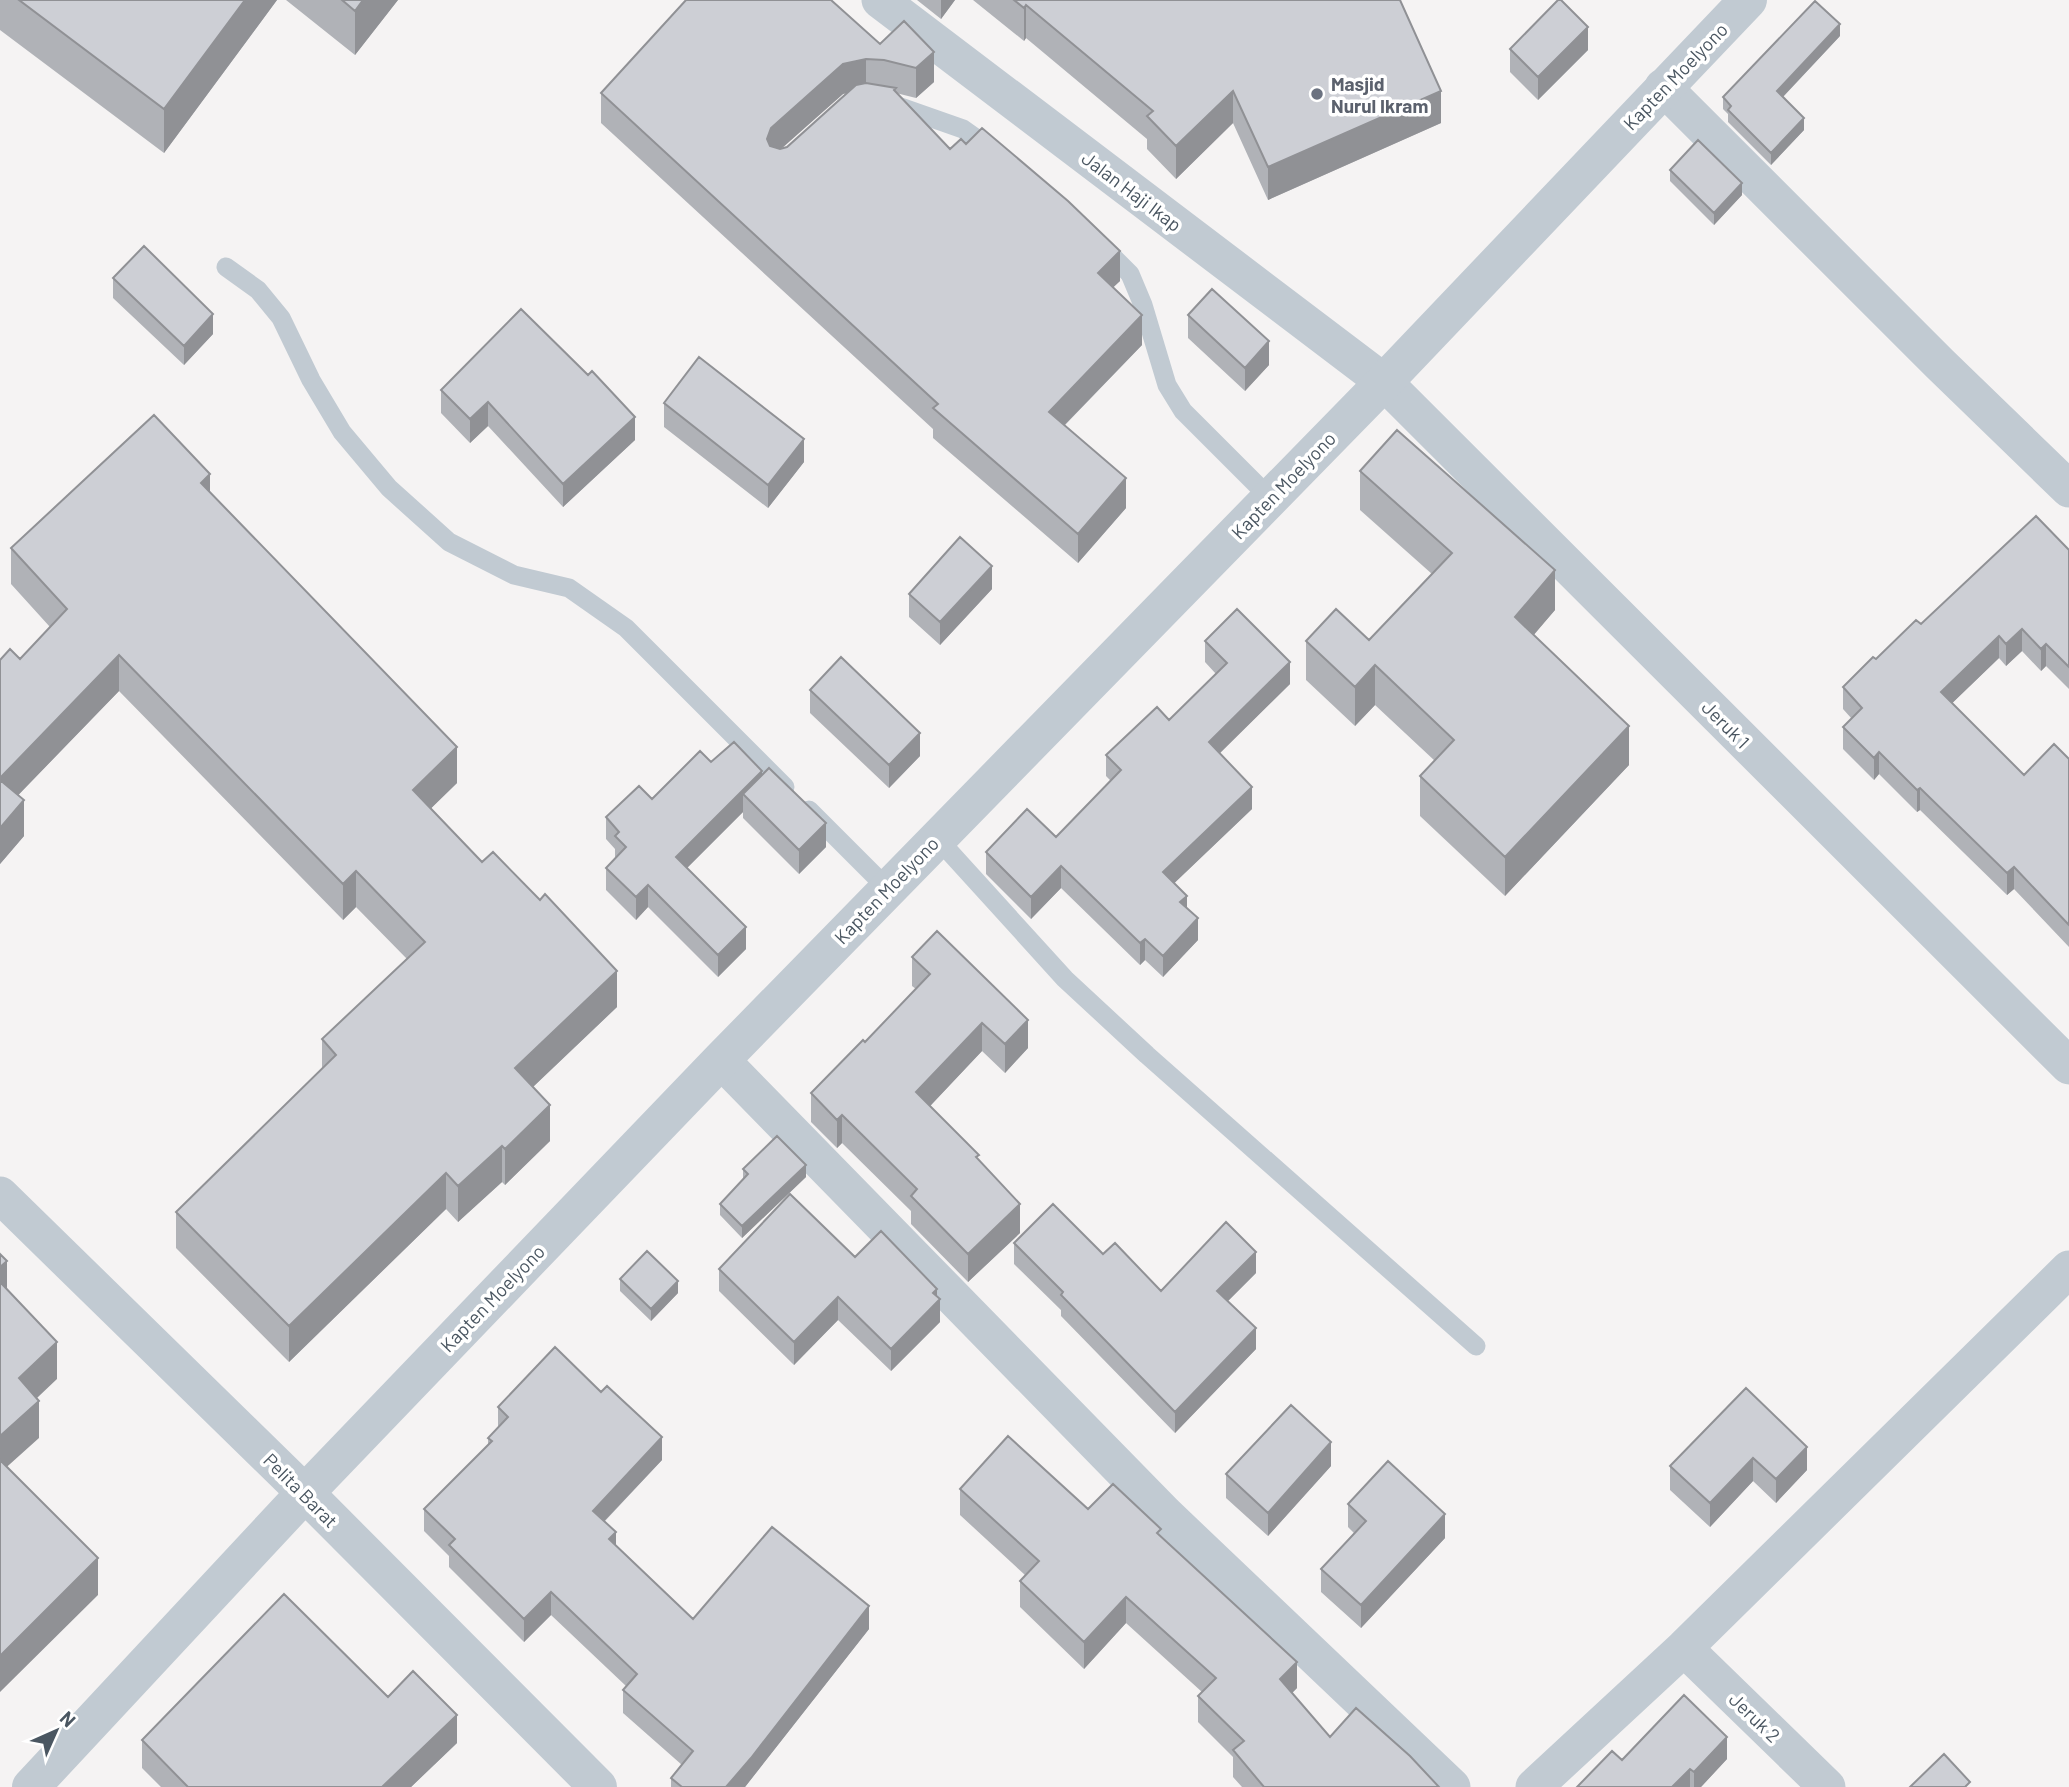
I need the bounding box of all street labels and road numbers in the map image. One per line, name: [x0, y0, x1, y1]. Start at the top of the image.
street label: Kapten Moelyono: [1618, 18, 1732, 134]
street label: Jalan Haji Ikap: [1078, 146, 1186, 236]
street label: Kapten Moelyono: [1226, 427, 1340, 543]
street label: Jeruk 1: [1697, 695, 1755, 753]
street label: Kapten Moelyono: [829, 832, 943, 948]
street label: Kapten Moelyono: [435, 1240, 549, 1356]
street label: Pelita Barat: [259, 1448, 343, 1532]
street label: Jeruk 2: [1725, 1687, 1785, 1747]

